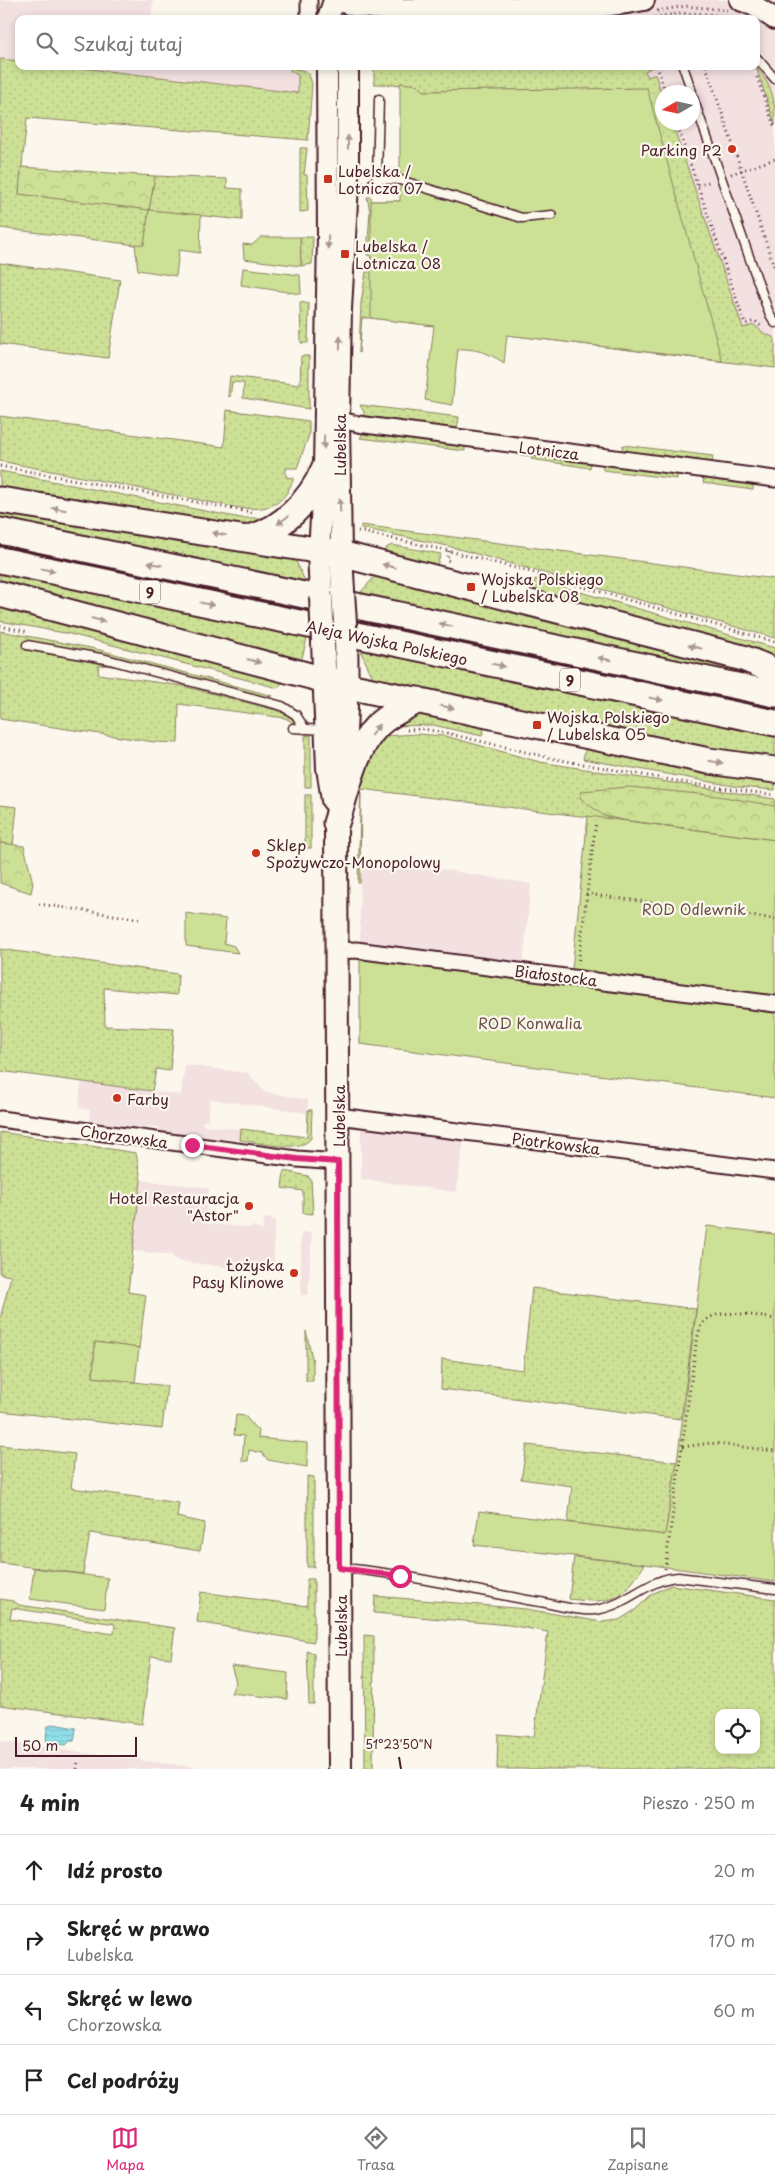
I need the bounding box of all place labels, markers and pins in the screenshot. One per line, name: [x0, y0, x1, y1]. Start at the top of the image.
place label: Parking P2: [641, 138, 722, 161]
marker: Parking P2: [726, 143, 738, 155]
place label: Lubelska / Lotnicza 07: [338, 159, 423, 199]
marker: Lubelska / Lotnicza 07: [322, 173, 334, 185]
place label: Lubelska / Lotnicza 08: [355, 234, 441, 274]
marker: Lubelska / Lotnicza 08: [339, 248, 351, 260]
place label: Wojska Polskiego / Lubelska 08: [481, 567, 604, 607]
marker: Wojska Polskiego / Lubelska 08: [465, 581, 477, 593]
place label: Wojska Polskiego / Lubelska 05: [547, 705, 670, 745]
marker: Wojska Polskiego / Lubelska 05: [531, 719, 543, 731]
place label: Sklep Spożywczo-Monopolowy: [266, 833, 441, 873]
marker: Sklep Spożywczo-Monopolowy: [250, 847, 262, 859]
place label: Farby: [127, 1087, 169, 1110]
marker: Farby: [111, 1092, 123, 1104]
place label: Hotel Restauracja "Astor": [109, 1186, 240, 1226]
marker: Hotel Restauracja "Astor": [243, 1200, 255, 1212]
place label: Łożyska Pasy Klinowe: [192, 1253, 285, 1293]
marker: Łożyska Pasy Klinowe: [288, 1267, 300, 1279]

